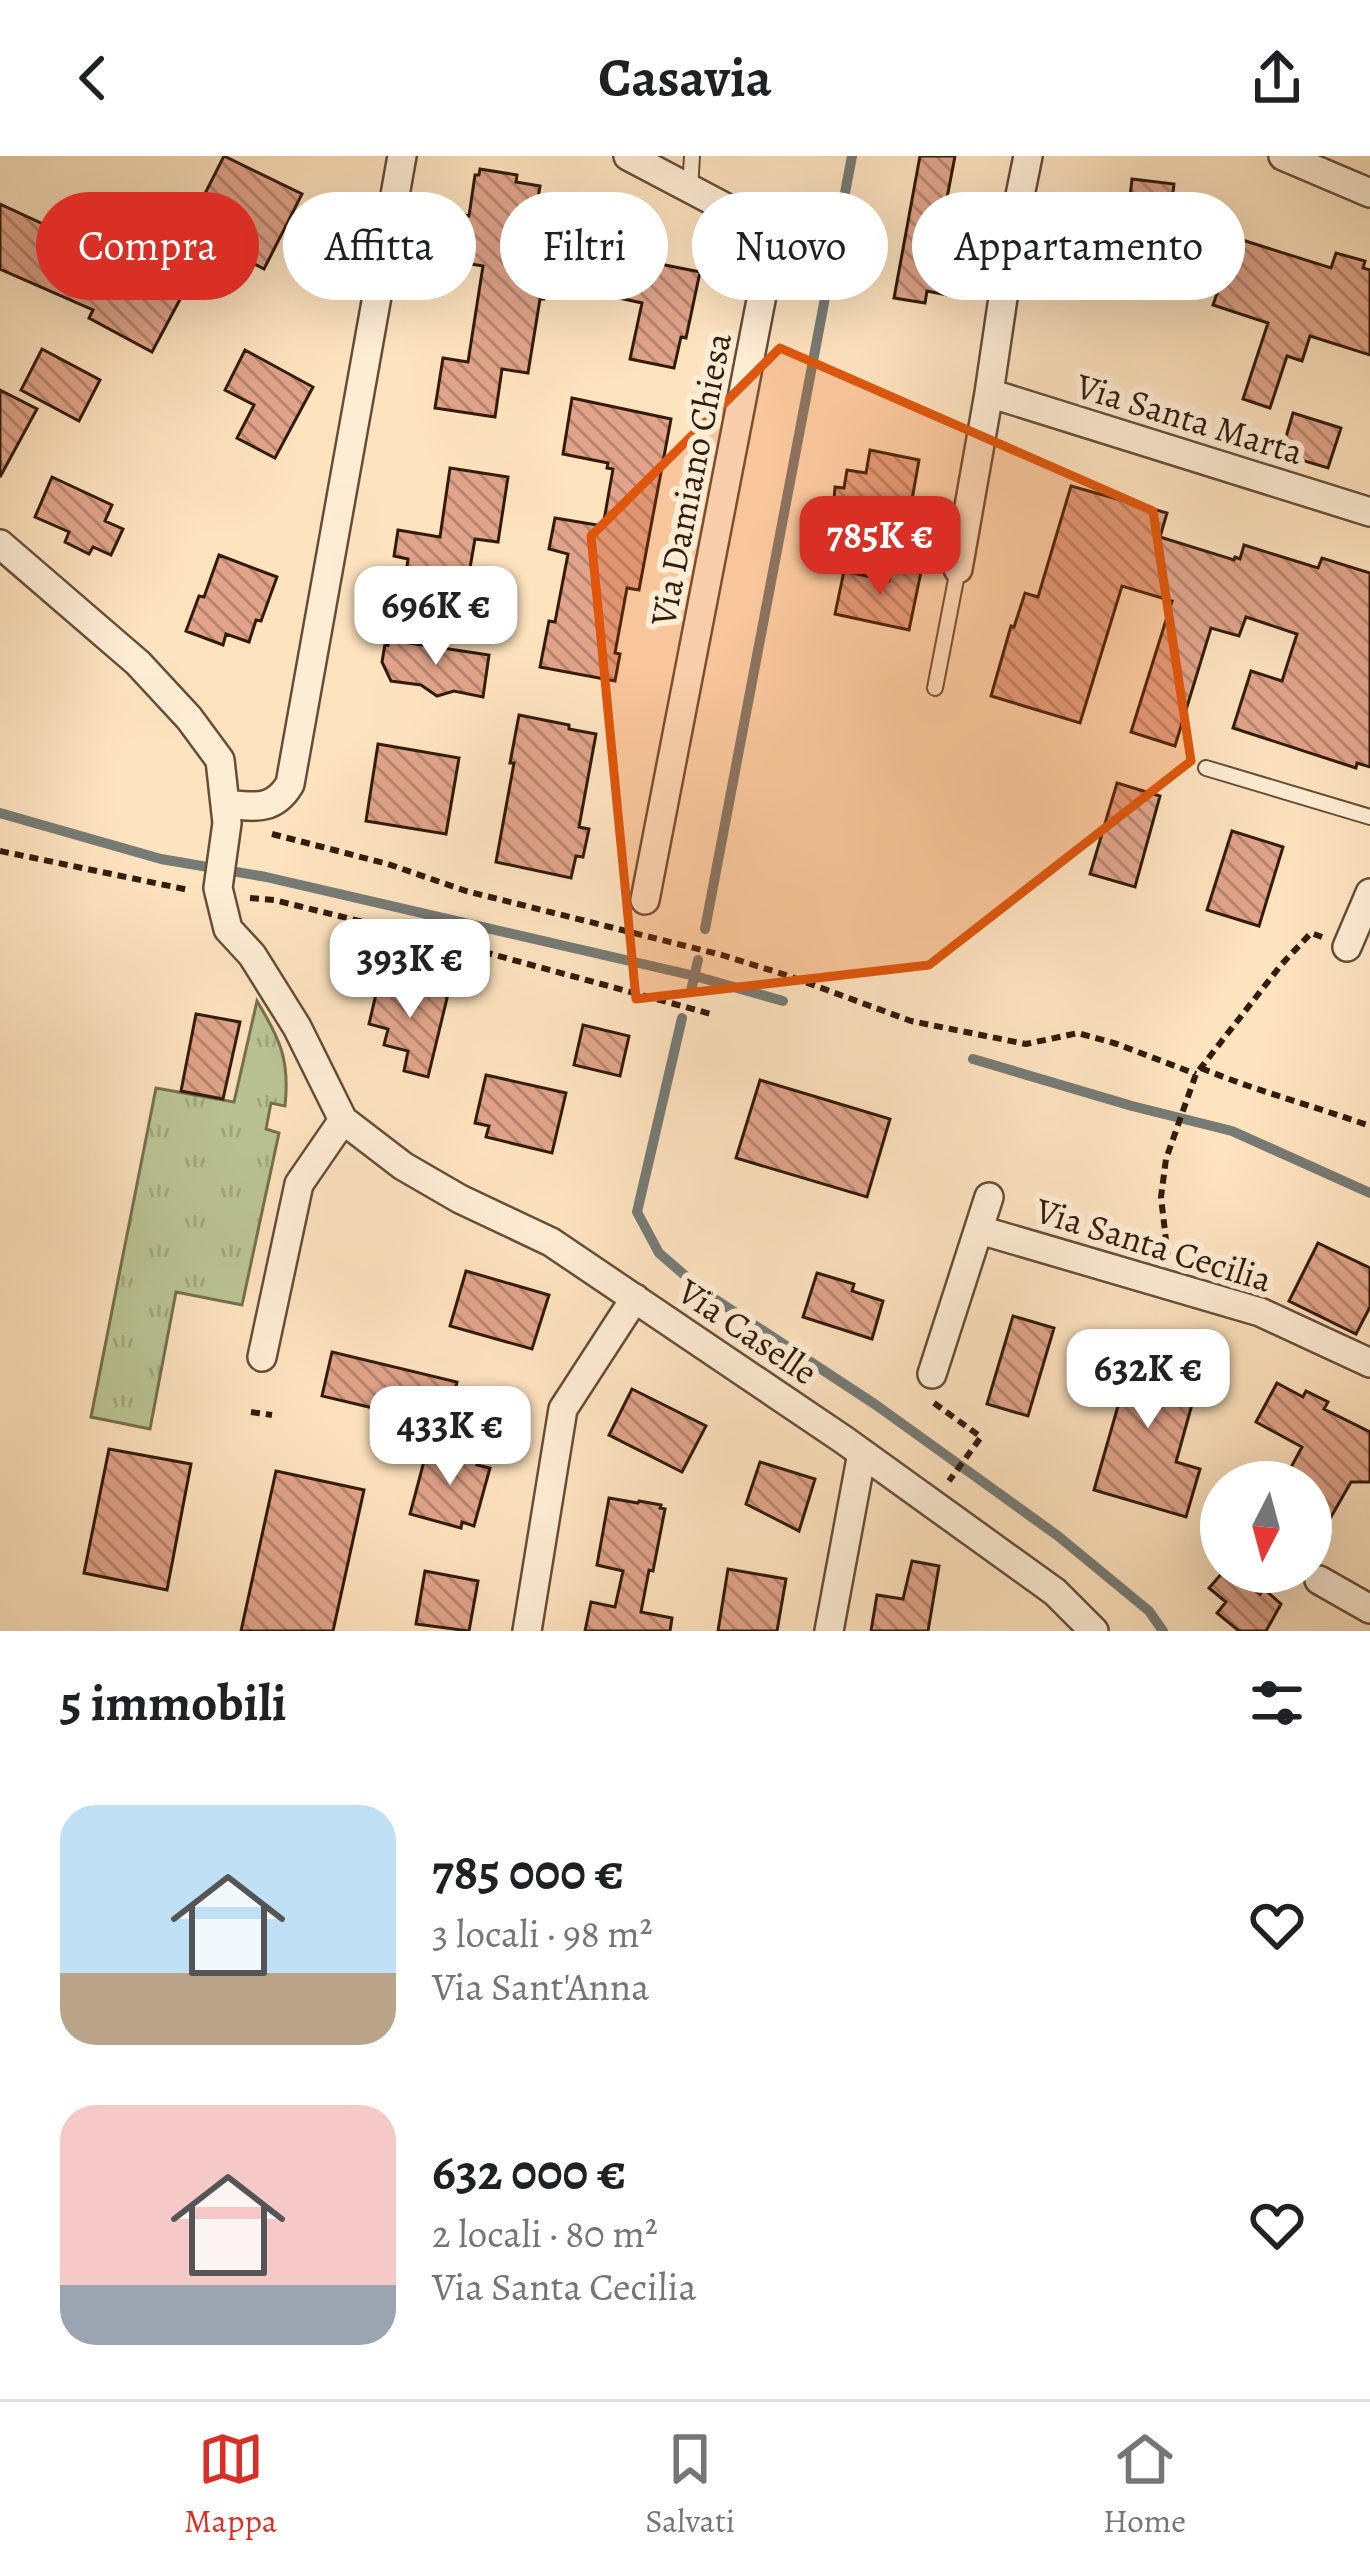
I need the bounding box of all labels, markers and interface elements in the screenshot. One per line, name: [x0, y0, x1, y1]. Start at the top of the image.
text: Casavia: [598, 41, 772, 115]
icon: back: [60, 45, 126, 111]
icon: share: [1244, 45, 1310, 111]
chip: Compra: [36, 192, 259, 300]
chip: Affitta: [283, 192, 476, 300]
chip: Filtri: [500, 192, 668, 300]
chip: Nuovo: [692, 192, 888, 300]
chip: Appartamento: [912, 192, 1245, 300]
street label: Via Damiano Chiesa: [638, 328, 743, 631]
street label: Via Santa Marta: [1070, 360, 1309, 476]
pin: 785K €: [782, 496, 978, 598]
text: 785K €: [827, 508, 933, 561]
pin: 696K €: [338, 566, 534, 668]
text: 696K €: [381, 578, 491, 631]
pin: 393K €: [312, 919, 508, 1021]
text: 393K €: [357, 931, 463, 984]
street label: Via Santa Cecilia: [1029, 1185, 1278, 1304]
street label: Via Caselle: [668, 1266, 827, 1396]
pin: 632K €: [1050, 1329, 1246, 1431]
text: 632K €: [1094, 1341, 1202, 1394]
pin: 433K €: [352, 1386, 548, 1488]
text: 433K €: [397, 1398, 503, 1451]
north arrow: [1200, 1461, 1332, 1593]
map controls: [1200, 1461, 1332, 1593]
text: 5 immobili: [60, 1668, 287, 1738]
icon: filters: [1244, 1670, 1310, 1736]
text: 785 000 €: [432, 1837, 624, 1907]
icon: home: [156, 1853, 300, 1997]
icon: heart: [1244, 1892, 1310, 1958]
text: 3 locali · 98 m²: [432, 1907, 653, 1960]
text: Via Sant'Anna: [432, 1960, 649, 2013]
text: 632 000 €: [432, 2137, 626, 2207]
icon: home: [156, 2153, 300, 2297]
icon: heart: [1244, 2192, 1310, 2258]
text: 2 locali · 80 m²: [432, 2207, 658, 2260]
text: Via Santa Cecilia: [432, 2260, 697, 2313]
tab: Mappa: [184, 2426, 277, 2543]
tab: Salvati: [645, 2426, 735, 2543]
tab: Home: [1103, 2426, 1186, 2543]

